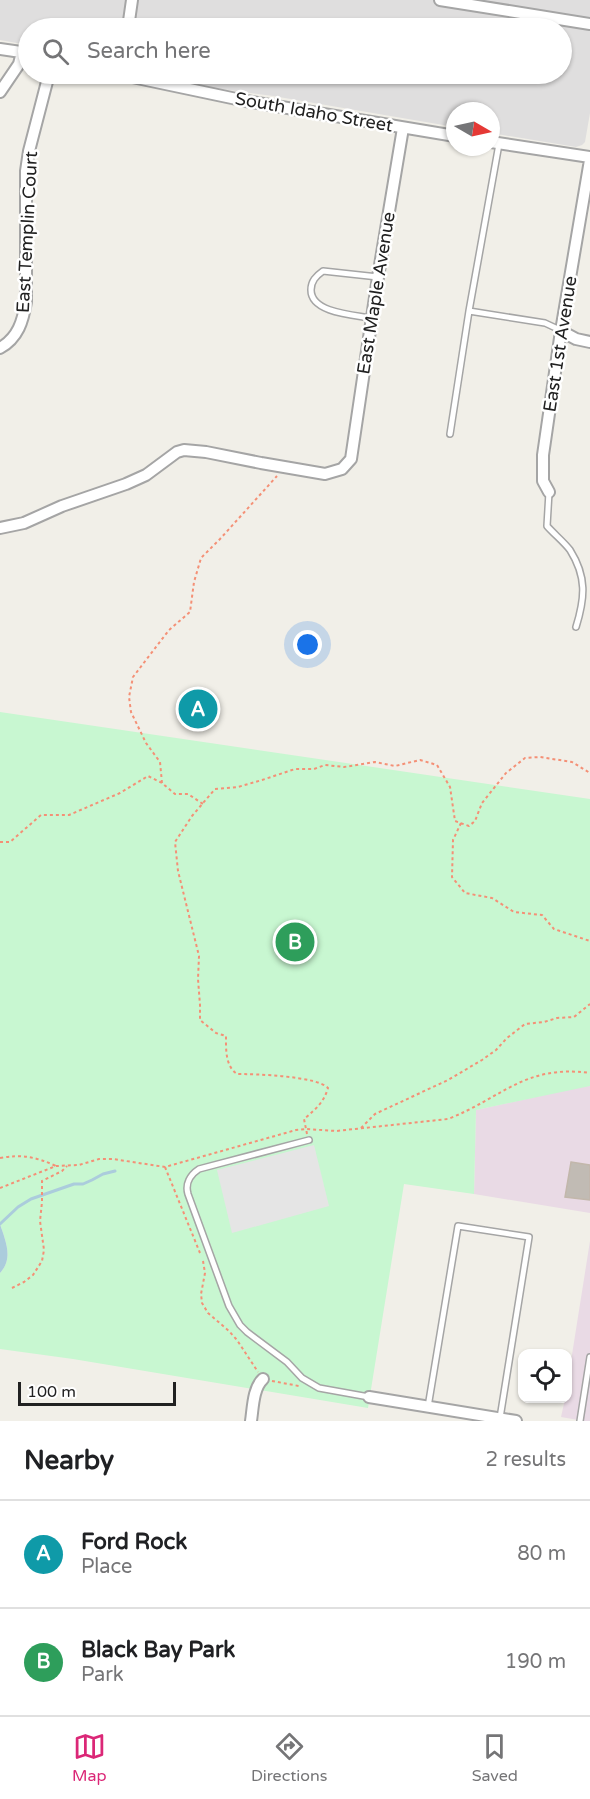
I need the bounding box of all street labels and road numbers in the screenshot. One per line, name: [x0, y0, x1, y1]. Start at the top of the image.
street label: South Idaho Street: [233, 87, 395, 137]
street label: East Templin Court: [12, 150, 42, 313]
street label: East Maple Avenue: [352, 210, 400, 376]
street label: East 1st Avenue: [538, 274, 582, 414]

